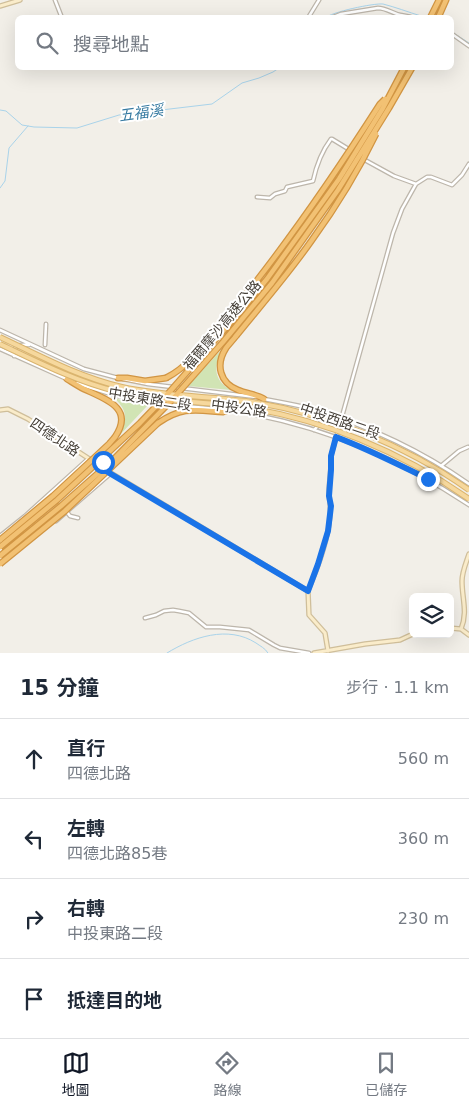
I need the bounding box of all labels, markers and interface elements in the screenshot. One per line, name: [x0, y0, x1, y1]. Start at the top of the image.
search box: [15, 15, 454, 70]
icon: search: [33, 29, 61, 57]
text: 搜尋地點: [73, 33, 149, 55]
water label: 五福溪: [117, 101, 167, 125]
street label: 福爾摩沙高速公路: [180, 277, 264, 373]
street label: 中投東路二段: [107, 385, 193, 413]
street label: 中投公路: [210, 396, 268, 420]
street label: 中投西路二段: [298, 400, 382, 442]
street label: 四德北路: [27, 415, 83, 459]
route start: [92, 451, 115, 474]
route end: [417, 468, 440, 491]
map controls: [409, 593, 454, 638]
button: layers: [409, 593, 454, 638]
text: 15 分鐘: [20, 676, 99, 700]
text: 步行 · 1.1 km: [346, 678, 449, 697]
text: 直行: [67, 737, 105, 759]
icon: ahead: [20, 745, 48, 773]
text: 560 m: [398, 749, 449, 768]
text: 四德北路: [67, 764, 131, 783]
text: 左轉: [67, 817, 105, 839]
icon: left: [20, 825, 48, 853]
text: 360 m: [398, 829, 449, 848]
text: 四德北路85巷: [67, 844, 167, 863]
text: 右轉: [67, 897, 105, 919]
icon: right: [20, 905, 48, 933]
text: 230 m: [398, 909, 449, 928]
text: 中投東路二段: [67, 924, 163, 943]
icon: arrive: [20, 985, 48, 1013]
text: 抵達目的地: [67, 989, 162, 1011]
tab: 地圖: [62, 1049, 90, 1099]
tab: 路線: [213, 1049, 241, 1099]
tab: 已儲存: [365, 1049, 407, 1099]

